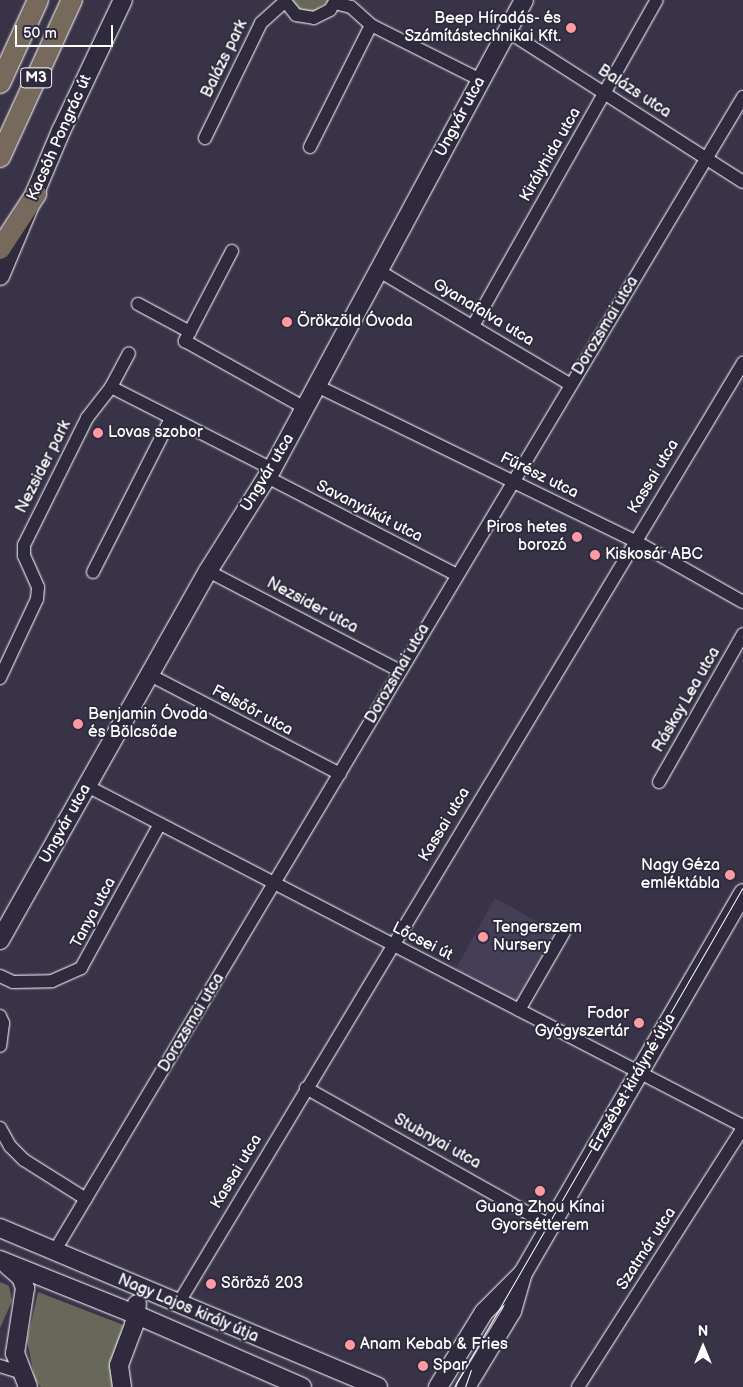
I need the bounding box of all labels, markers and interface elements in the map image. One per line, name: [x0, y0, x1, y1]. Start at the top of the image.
place label: Beep Híradás- és Számítástechnikai Kft.: [404, 9, 561, 47]
scale bar: [18, 15, 115, 47]
street label: Balázs park: [198, 17, 252, 101]
marker: Beep Híradás- és Számítástechnikai Kft.: [565, 22, 577, 34]
text: 50 m: [23, 24, 57, 43]
street label: Balázs utca: [594, 61, 674, 123]
road number: M3: [20, 66, 52, 90]
street label: Kacsóh Pongrác út: [24, 72, 96, 204]
street label: Ungvár utca: [432, 74, 490, 160]
street label: Királyhida utca: [516, 105, 586, 205]
street label: Dorozsmai utca: [569, 273, 643, 379]
street label: Gyanafalva utca: [429, 275, 537, 351]
place label: Örökzöld Óvoda: [297, 312, 413, 332]
marker: Örökzöld Óvoda: [281, 316, 293, 328]
street label: Nezsider park: [12, 417, 76, 517]
place label: Lovas szobor: [108, 423, 203, 443]
marker: Lovas szobor: [92, 427, 104, 439]
street label: Ungvár utca: [237, 431, 299, 515]
street label: Kassai utca: [624, 436, 684, 518]
street label: Fűrész utca: [497, 449, 581, 503]
street label: Savanyúkút utca: [313, 477, 425, 547]
place label: Piros hetes borozó: [486, 518, 567, 556]
marker: Piros hetes borozó: [571, 531, 583, 543]
place label: Kiskosár ABC: [605, 545, 703, 565]
marker: Kiskosár ABC: [589, 549, 601, 561]
street label: Nezsider utca: [263, 574, 361, 638]
street label: Dorozsmai utca: [362, 621, 434, 727]
street label: Ráskay Lea utca: [649, 644, 725, 756]
street label: Felsőőr utca: [208, 682, 296, 740]
place label: Benjamin Óvoda és Bölcsőde: [88, 705, 208, 743]
marker: Benjamin Óvoda és Bölcsőde: [72, 718, 84, 730]
street label: Ungvár utca: [36, 781, 96, 867]
street label: Kassai utca: [415, 784, 475, 866]
place label: Nagy Géza emléktábla: [640, 856, 720, 894]
marker: Nagy Géza emléktábla: [724, 869, 736, 881]
street label: Tanya utca: [67, 874, 121, 952]
place label: Tengerszem Nursery: [493, 918, 582, 956]
street label: Lőcsei út: [389, 919, 455, 965]
marker: Tengerszem Nursery: [477, 931, 489, 943]
street label: Dorozsmai utca: [155, 970, 229, 1076]
place label: Fodor Gyógyszertár: [535, 1004, 629, 1042]
street label: Erzsébet királyné útja: [586, 1010, 680, 1156]
marker: Fodor Gyógyszertár: [633, 1017, 645, 1029]
street label: Stubnyai utca: [390, 1110, 484, 1174]
street label: Kassai utca: [207, 1131, 267, 1213]
marker: Guang Zhou Kínai Gyorsétterem: [534, 1185, 546, 1197]
place label: Guang Zhou Kínai Gyorsétterem: [475, 1198, 605, 1236]
street label: Szatmár utca: [613, 1204, 681, 1294]
street label: Nagy Lajos király útja: [114, 1270, 262, 1348]
place label: Söröző 203: [221, 1274, 303, 1294]
marker: Söröző 203: [205, 1278, 217, 1290]
north arrow: [678, 1322, 728, 1372]
text: N: [698, 1323, 708, 1340]
place label: Anam Kebab & Fries: [360, 1335, 508, 1355]
marker: Anam Kebab & Fries: [344, 1339, 356, 1351]
place label: Spar: [433, 1356, 467, 1376]
marker: Spar: [417, 1360, 429, 1372]

